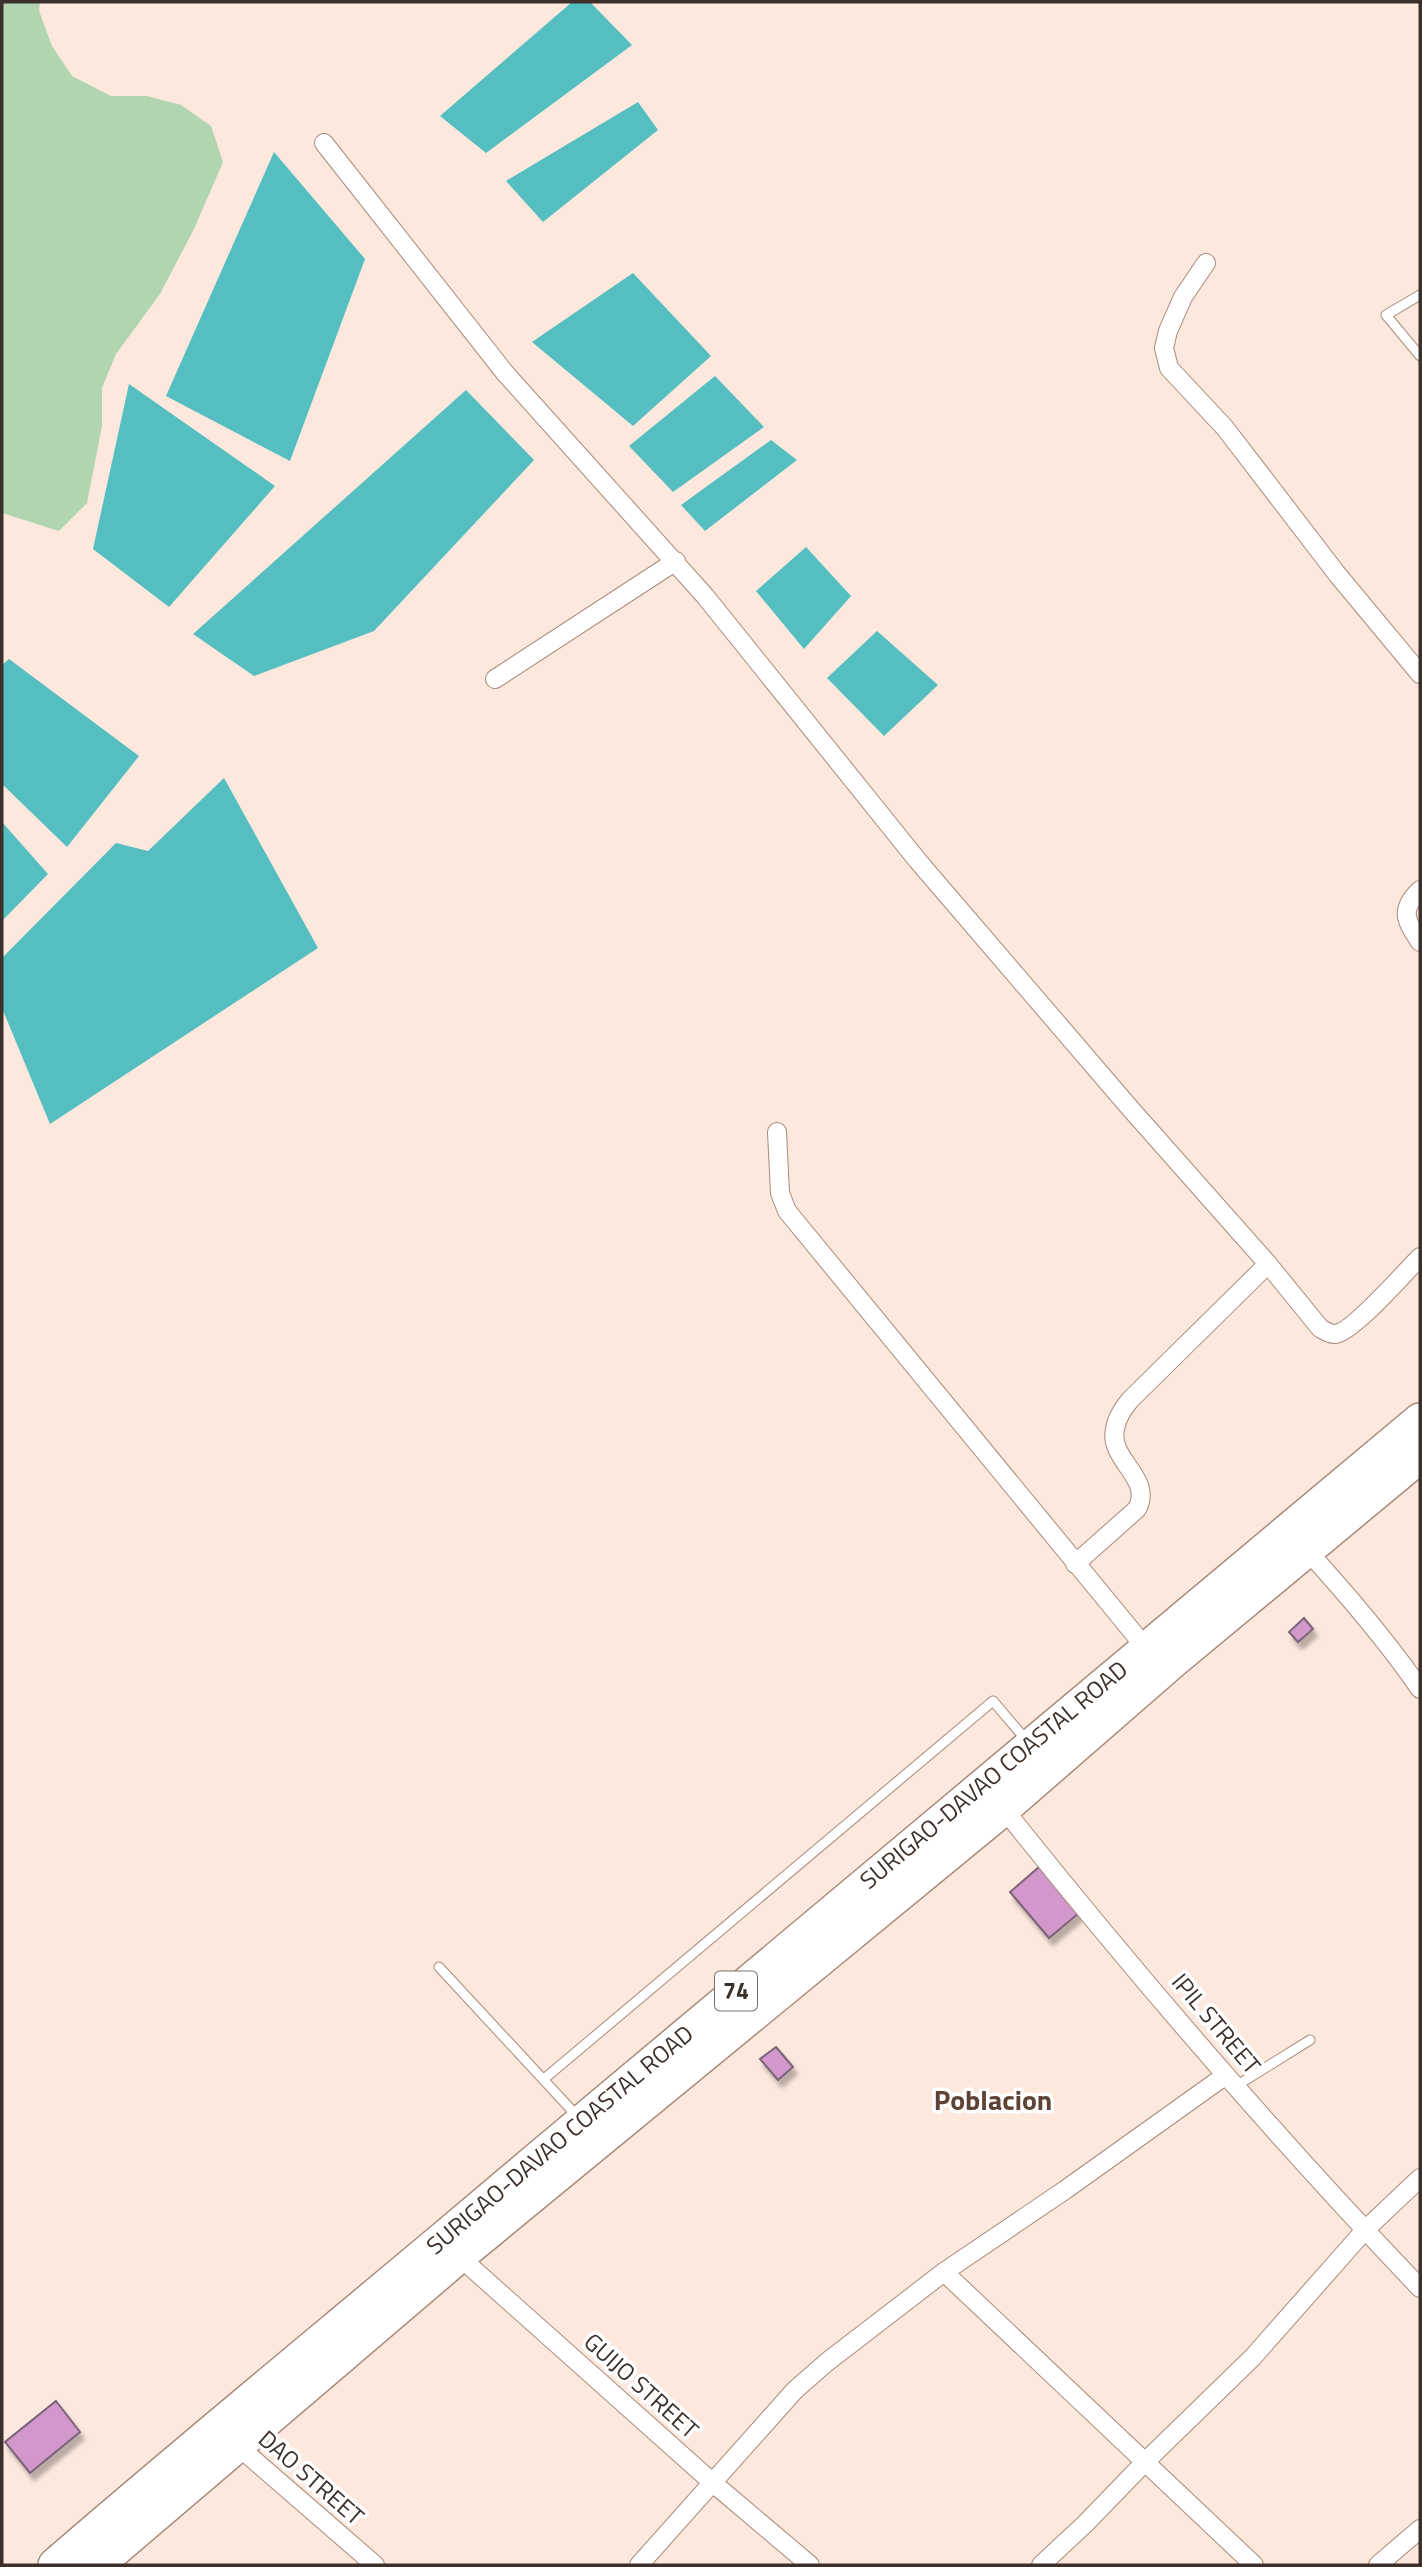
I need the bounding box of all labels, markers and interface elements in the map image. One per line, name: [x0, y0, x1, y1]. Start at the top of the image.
street label: SURIGAO-DAVAO COASTAL ROAD: [851, 1651, 1135, 1897]
street label: IPIL STREET: [1164, 1965, 1270, 2082]
road number: 74: [715, 1972, 757, 2010]
street label: SURIGAO-DAVAO COASTAL ROAD: [418, 2016, 701, 2263]
district label: Poblacion: [934, 2078, 1052, 2121]
street label: GUIJO STREET: [576, 2324, 707, 2447]
street label: DAO STREET: [251, 2421, 373, 2534]

